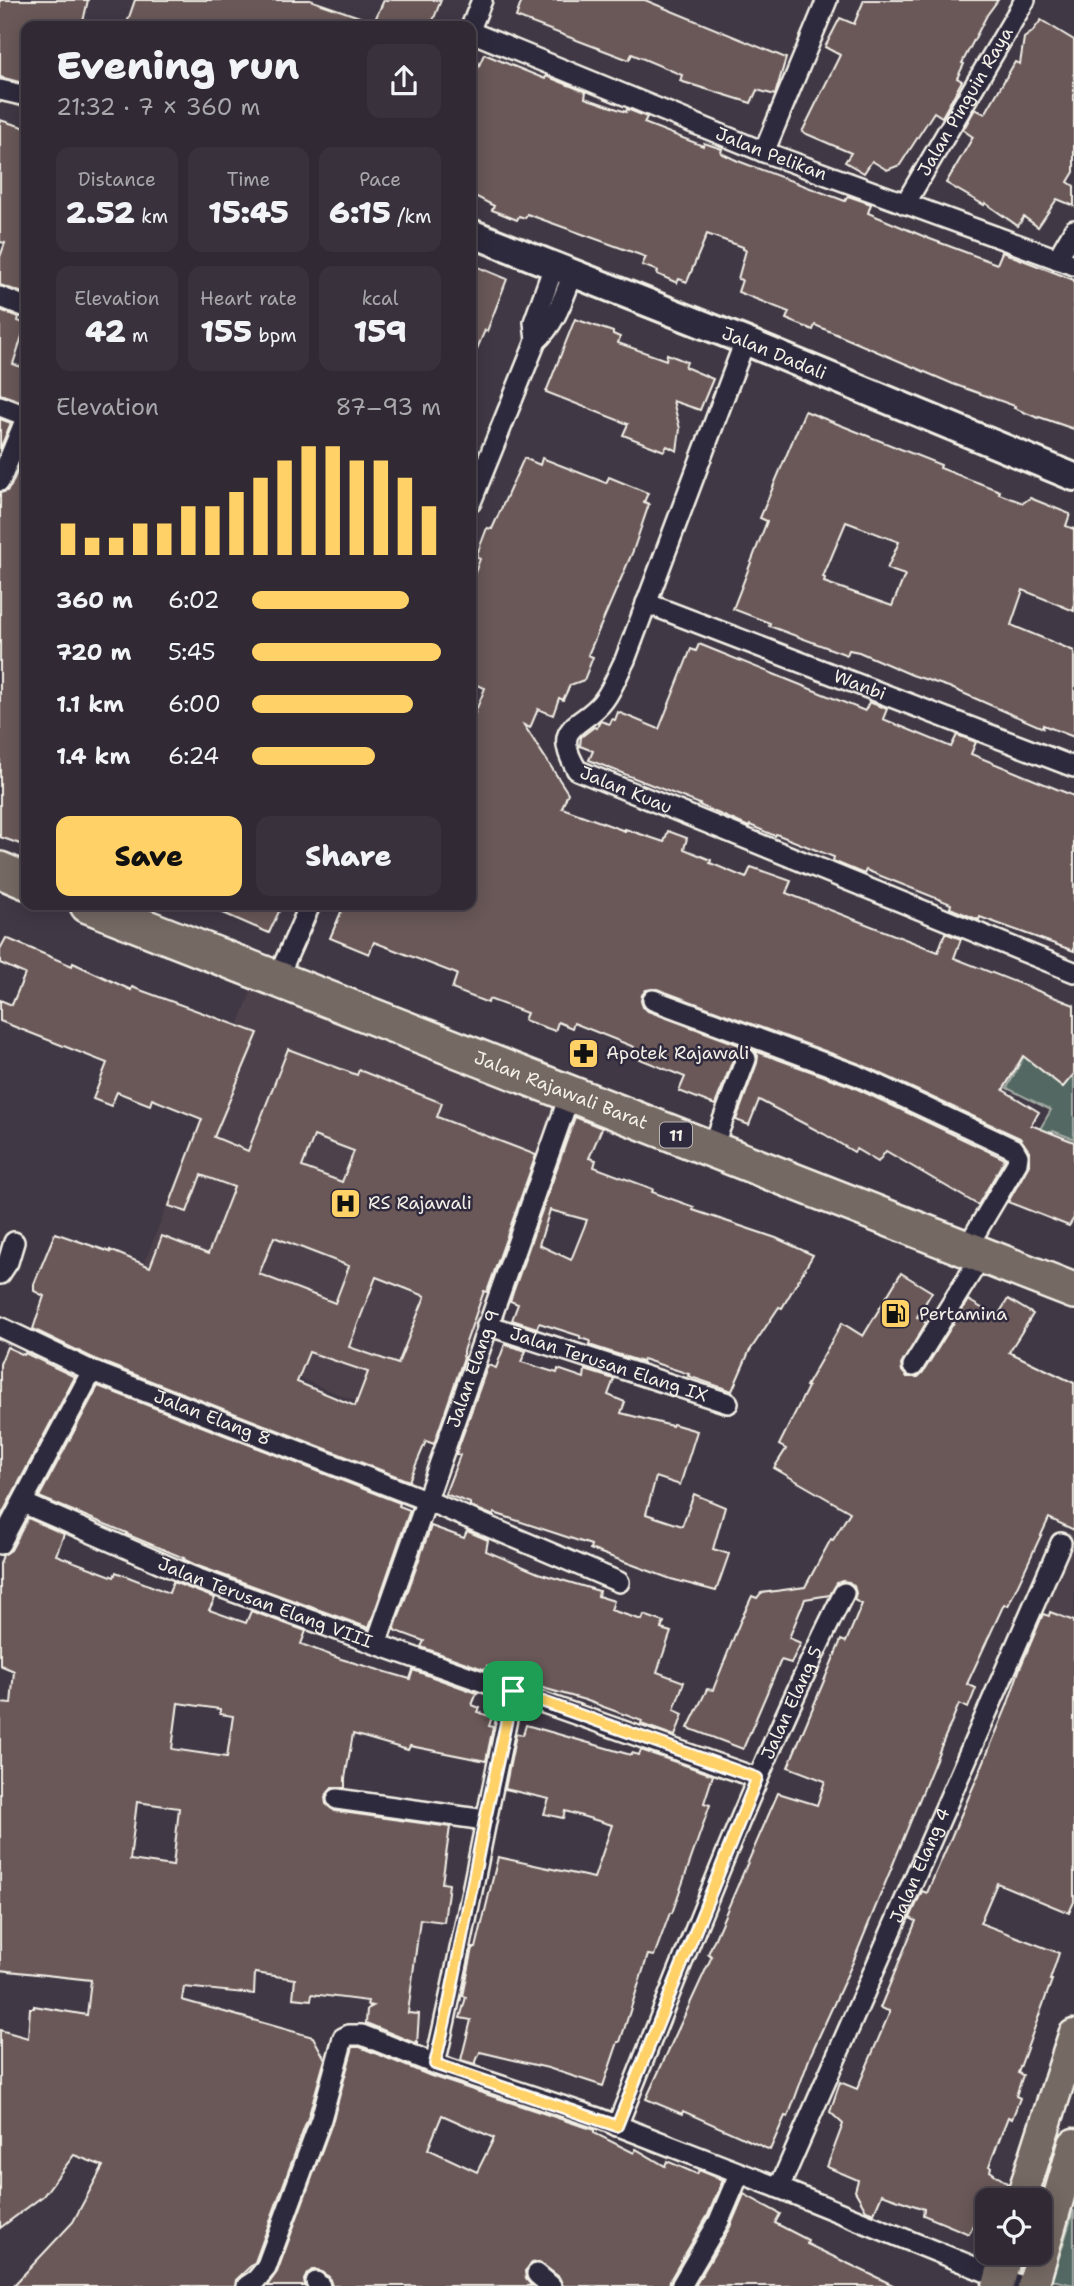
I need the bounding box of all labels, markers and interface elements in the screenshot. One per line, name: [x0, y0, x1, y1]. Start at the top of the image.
street label: Jalan Pinguin Raya: [912, 22, 1019, 180]
text: Evening run: [56, 40, 299, 91]
button: share: [367, 44, 441, 118]
text: 21:32 · 7 × 360 m: [56, 92, 260, 122]
street label: Jalan Pelikan: [712, 121, 830, 186]
text: Distance: [78, 167, 156, 192]
text: Time: [227, 167, 270, 192]
text: Pace: [359, 167, 401, 192]
text: 2.52: [65, 192, 135, 233]
text: 15:45: [208, 192, 289, 233]
text: 6:15: [329, 192, 391, 233]
text: km: [135, 204, 168, 229]
text: /km: [391, 204, 431, 229]
text: Elevation: [74, 286, 159, 311]
text: Heart rate: [200, 286, 297, 311]
text: kcal: [362, 286, 399, 311]
text: 42: [85, 311, 126, 352]
text: 155: [200, 311, 252, 352]
text: 159: [353, 311, 407, 352]
street label: Jalan Dadali: [718, 321, 830, 385]
text: m: [126, 323, 149, 348]
text: bpm: [252, 323, 297, 348]
text: Elevation: [56, 392, 159, 422]
text: 87–93 m: [335, 392, 441, 422]
text: 360 m: [56, 585, 133, 615]
text: 6:02: [168, 585, 220, 615]
text: 720 m: [56, 637, 132, 667]
text: 5:45: [168, 637, 216, 667]
street label: Wanbi: [830, 664, 889, 706]
text: 1.1 km: [56, 689, 124, 719]
text: 6:00: [168, 689, 221, 719]
text: 1.4 km: [56, 741, 130, 771]
text: 6:24: [168, 741, 219, 771]
street label: Jalan Kuau: [576, 760, 676, 819]
button: Save: [56, 816, 242, 896]
button: Share: [256, 816, 441, 896]
pharmacy icon: Apotek Rajawali: [566, 1036, 600, 1070]
place label: Apotek Rajawali: [606, 1041, 749, 1065]
street label: Jalan Rajawali Barat: [471, 1045, 652, 1135]
road number: 11: [660, 1122, 692, 1148]
hospital icon: RS Rajawali: [328, 1186, 362, 1220]
place label: RS Rajawali: [368, 1191, 472, 1215]
fuel station icon: Pertamina: [879, 1297, 913, 1331]
place label: Pertamina: [919, 1302, 1007, 1326]
street label: Jalan Elang 9: [441, 1306, 505, 1431]
street label: Jalan Terusan Elang IX: [507, 1321, 711, 1408]
street label: Jalan Elang 8: [150, 1384, 274, 1451]
street label: Jalan Terusan Elang VIII: [154, 1551, 376, 1654]
street label: Jalan Elang 5: [756, 1642, 828, 1763]
pin: [483, 1661, 543, 1721]
icon: arrive: [494, 1672, 532, 1710]
street label: Jalan Elang 4: [884, 1804, 956, 1927]
map controls: [975, 2188, 1052, 2265]
button: locate: [975, 2188, 1052, 2265]

